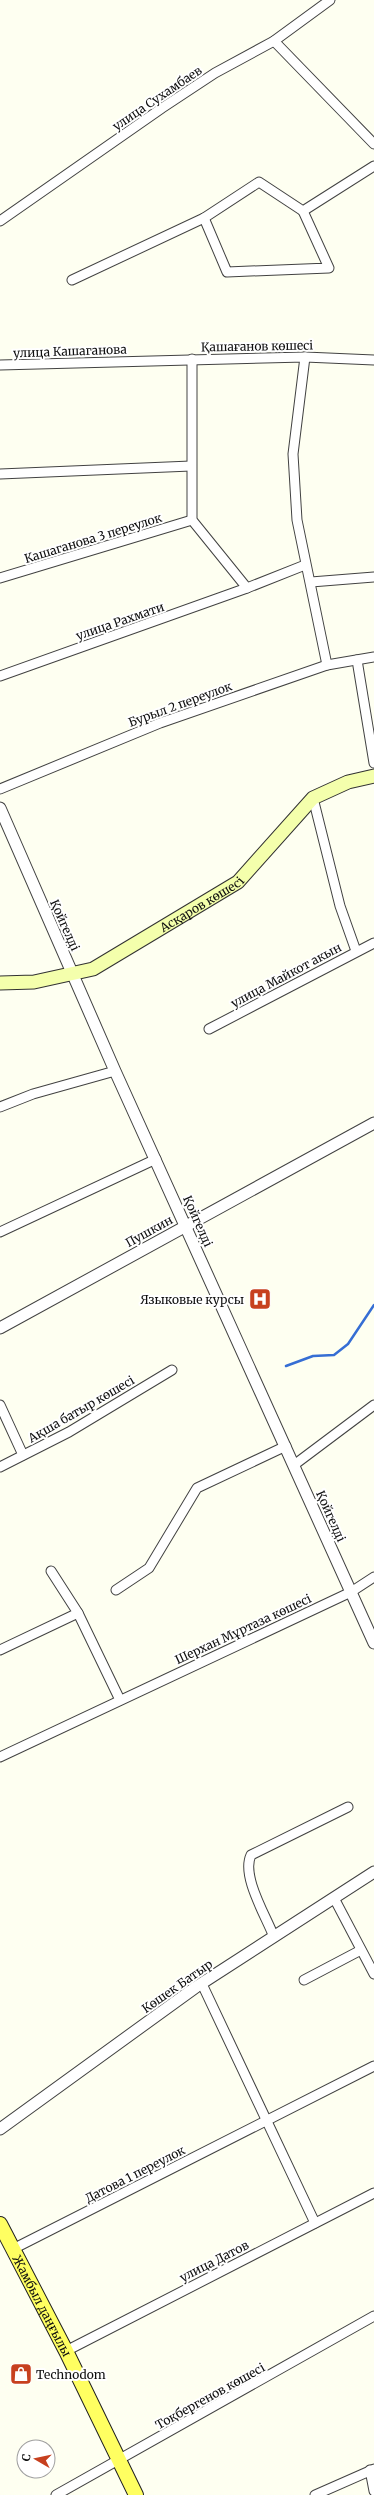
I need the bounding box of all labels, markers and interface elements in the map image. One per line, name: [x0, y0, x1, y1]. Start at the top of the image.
street label: улица Сухамбаев: [109, 63, 205, 133]
street label: Қашағанов көшесі: [201, 338, 313, 354]
street label: улица Кашаганова: [13, 342, 128, 360]
street label: Кашаганова 3 переулок: [22, 510, 164, 566]
street label: улица Рахмати: [74, 599, 166, 643]
street label: Бурыл 2 переулок: [126, 678, 234, 730]
street label: Асқаров көшесі: [156, 873, 247, 935]
street label: Қойгелді: [47, 897, 83, 953]
street label: улица Майкот акын: [228, 939, 344, 1011]
street label: Қойгелді: [180, 1193, 216, 1249]
street label: Пушкин: [123, 1212, 175, 1250]
hospital icon: Языковые курсы: [247, 1286, 273, 1312]
place label: Языковые курсы: [140, 1292, 244, 1307]
street label: Ақша батыр көшесі: [24, 1372, 137, 1446]
street label: Қойгелді: [313, 1488, 349, 1544]
street label: Шерхан Мұртаза көшесі: [172, 1591, 314, 1667]
street label: Көшек Батыр: [139, 1956, 215, 2016]
street label: Датова 1 переулок: [83, 2142, 188, 2206]
street label: улица Датов: [177, 2237, 251, 2285]
street label: Жамбыл даңғылы: [10, 2252, 75, 2359]
street label: Тоқбергенов көшесі: [153, 2360, 267, 2432]
shop icon: Technodom: [8, 2361, 34, 2387]
place label: Technodom: [36, 2367, 106, 2382]
north arrow: [16, 2439, 56, 2479]
text: С: [19, 2453, 34, 2462]

